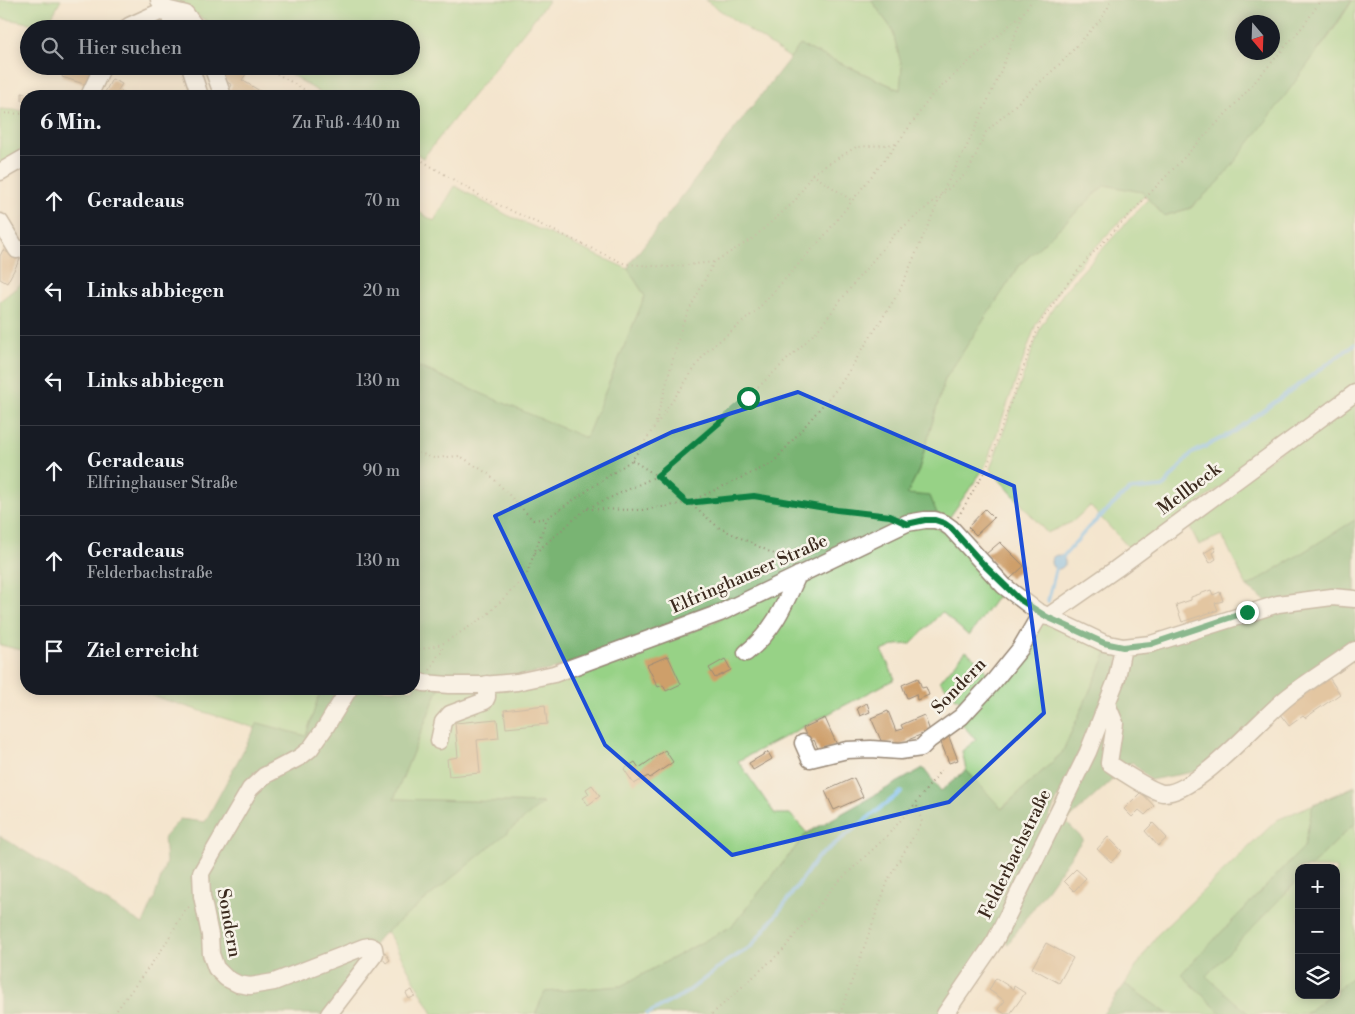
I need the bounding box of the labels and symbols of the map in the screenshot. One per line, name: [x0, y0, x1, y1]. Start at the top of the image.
north arrow: [1235, 15, 1280, 60]
route start: [737, 387, 760, 410]
street label: Mellbeck: [1153, 457, 1227, 520]
street label: Elfringhauser Straße: [667, 529, 831, 619]
route end: [1236, 601, 1259, 624]
street label: Sondern: [927, 653, 992, 719]
street label: Felderbachstraße: [974, 785, 1056, 923]
street label: Sondern: [212, 887, 246, 959]

